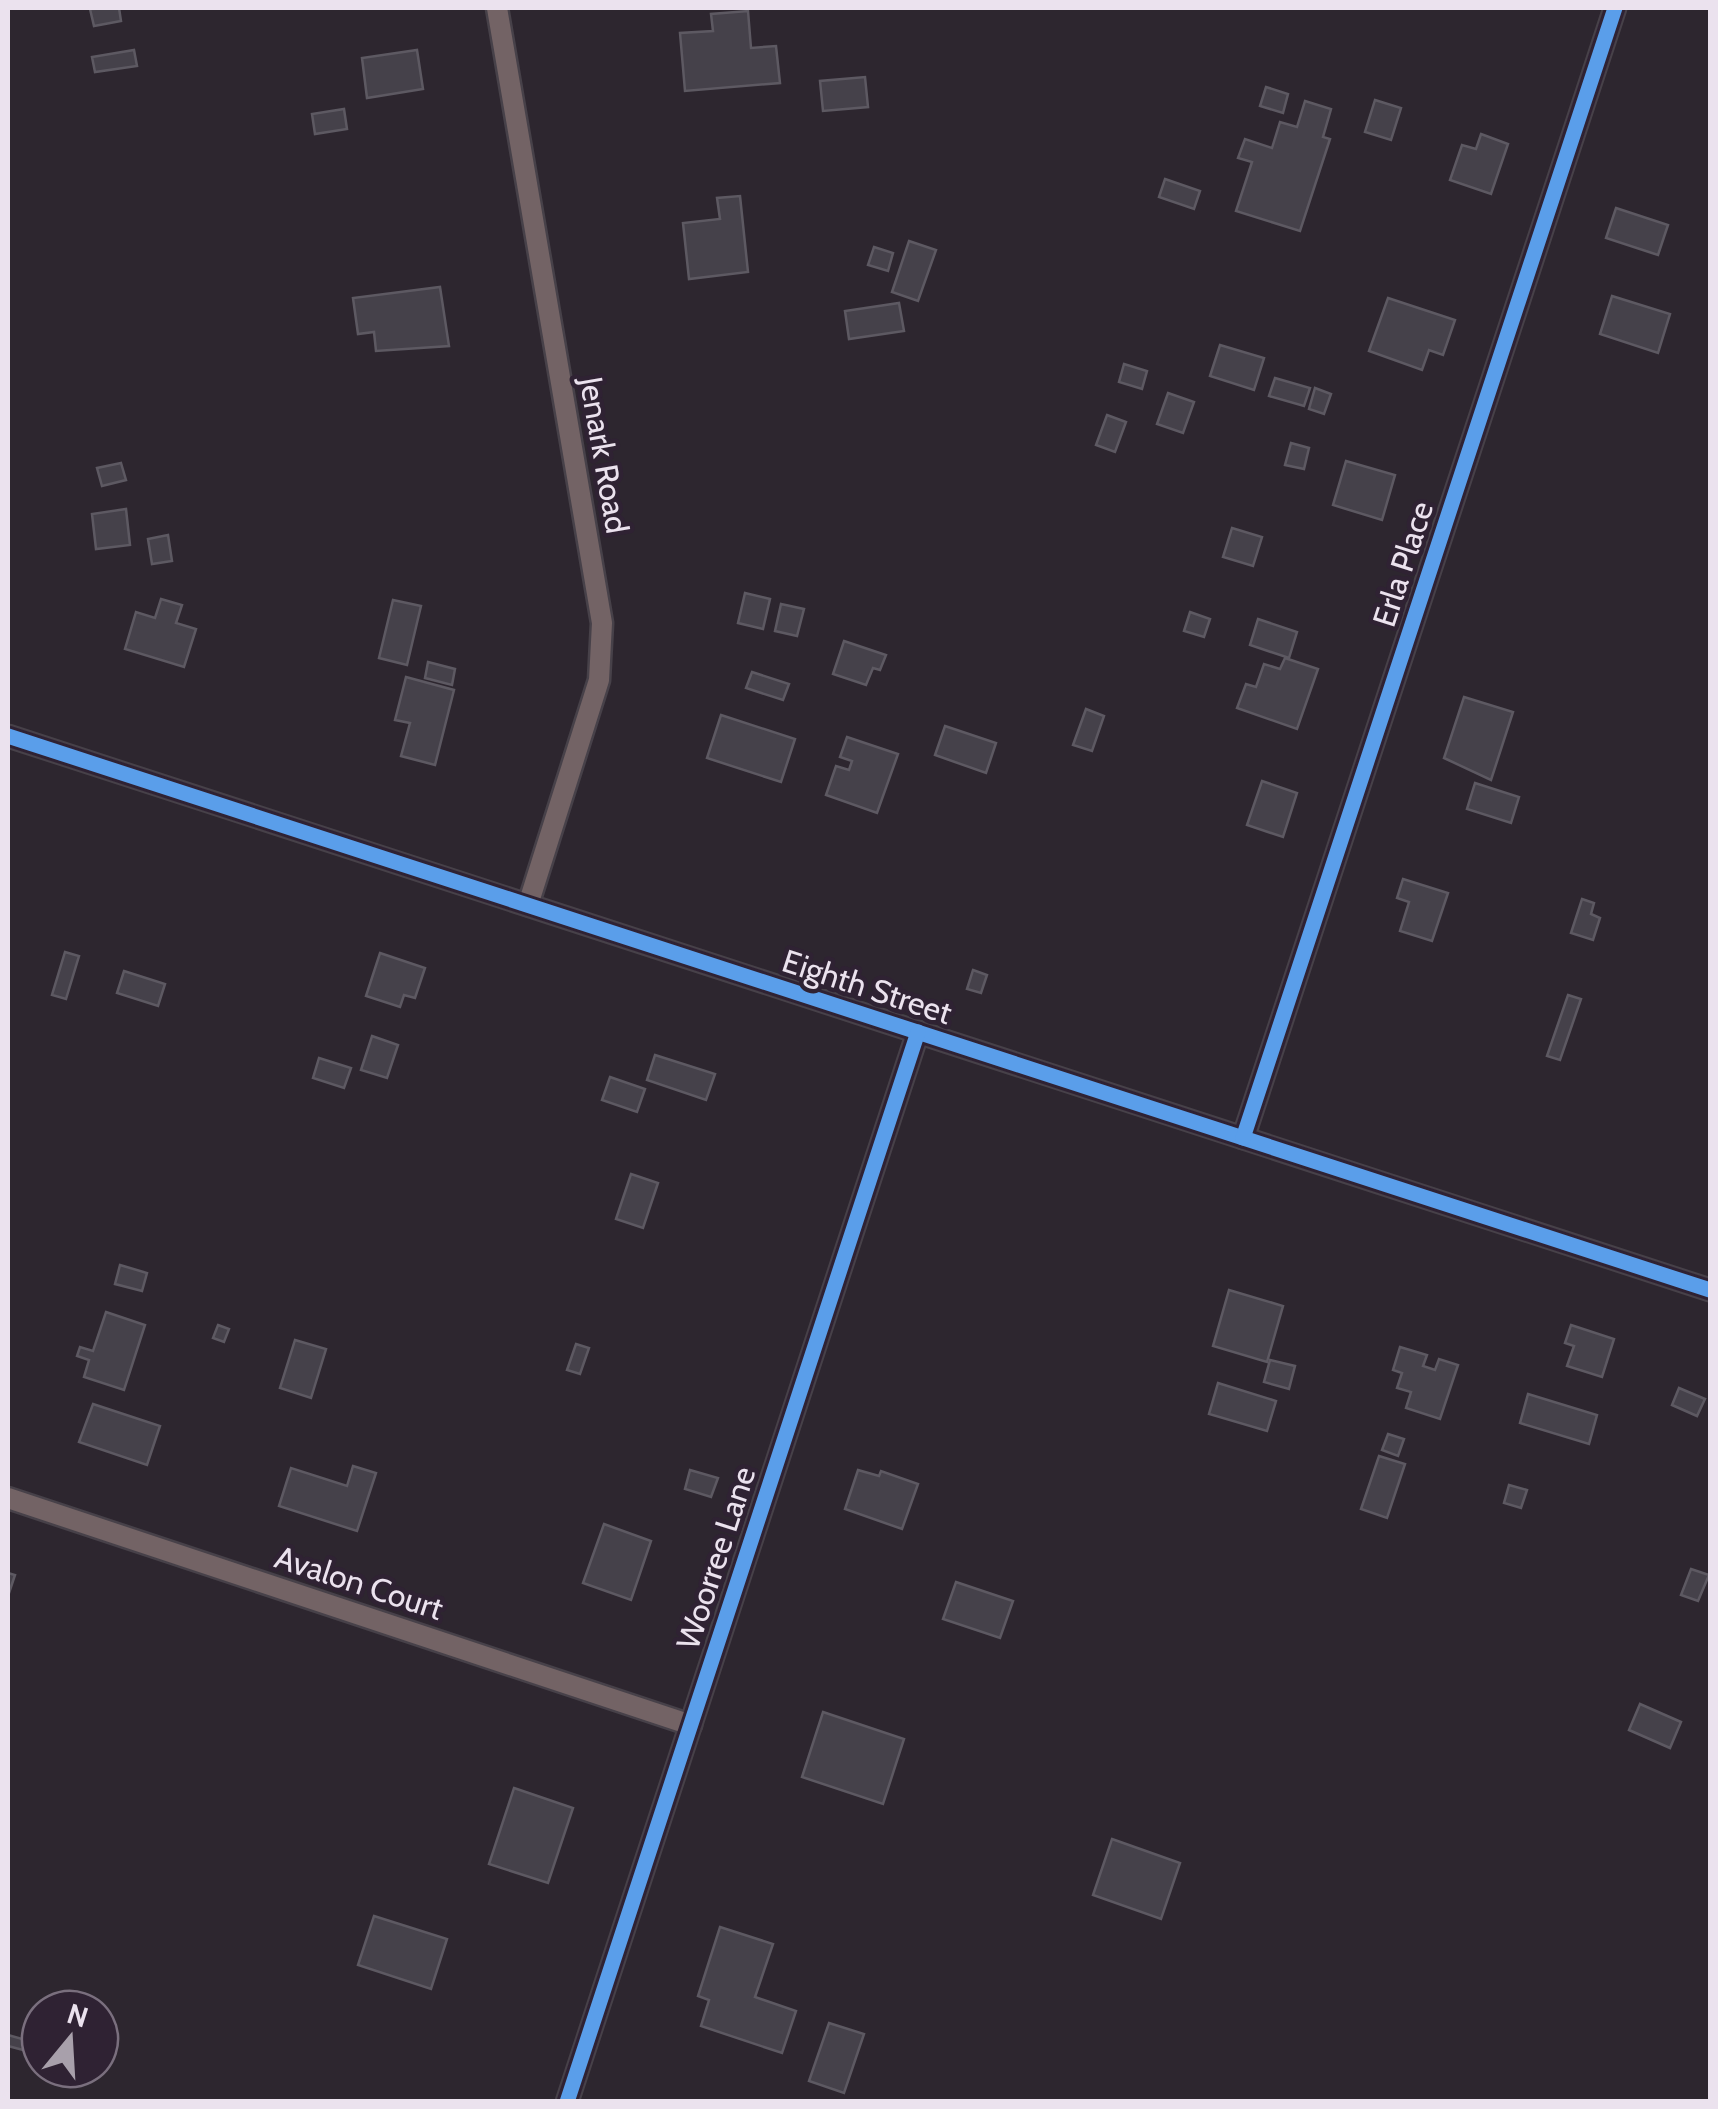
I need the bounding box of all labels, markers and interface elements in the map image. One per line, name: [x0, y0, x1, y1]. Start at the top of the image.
street label: Jenark Road: [571, 373, 637, 536]
street label: Erla Place: [1364, 496, 1441, 631]
street label: Eighth Street: [778, 941, 957, 1032]
street label: Woorree Lane: [668, 1462, 763, 1654]
street label: Avalon Court: [270, 1537, 448, 1628]
north arrow: [20, 1989, 120, 2089]
text: N: [63, 1996, 92, 2034]

